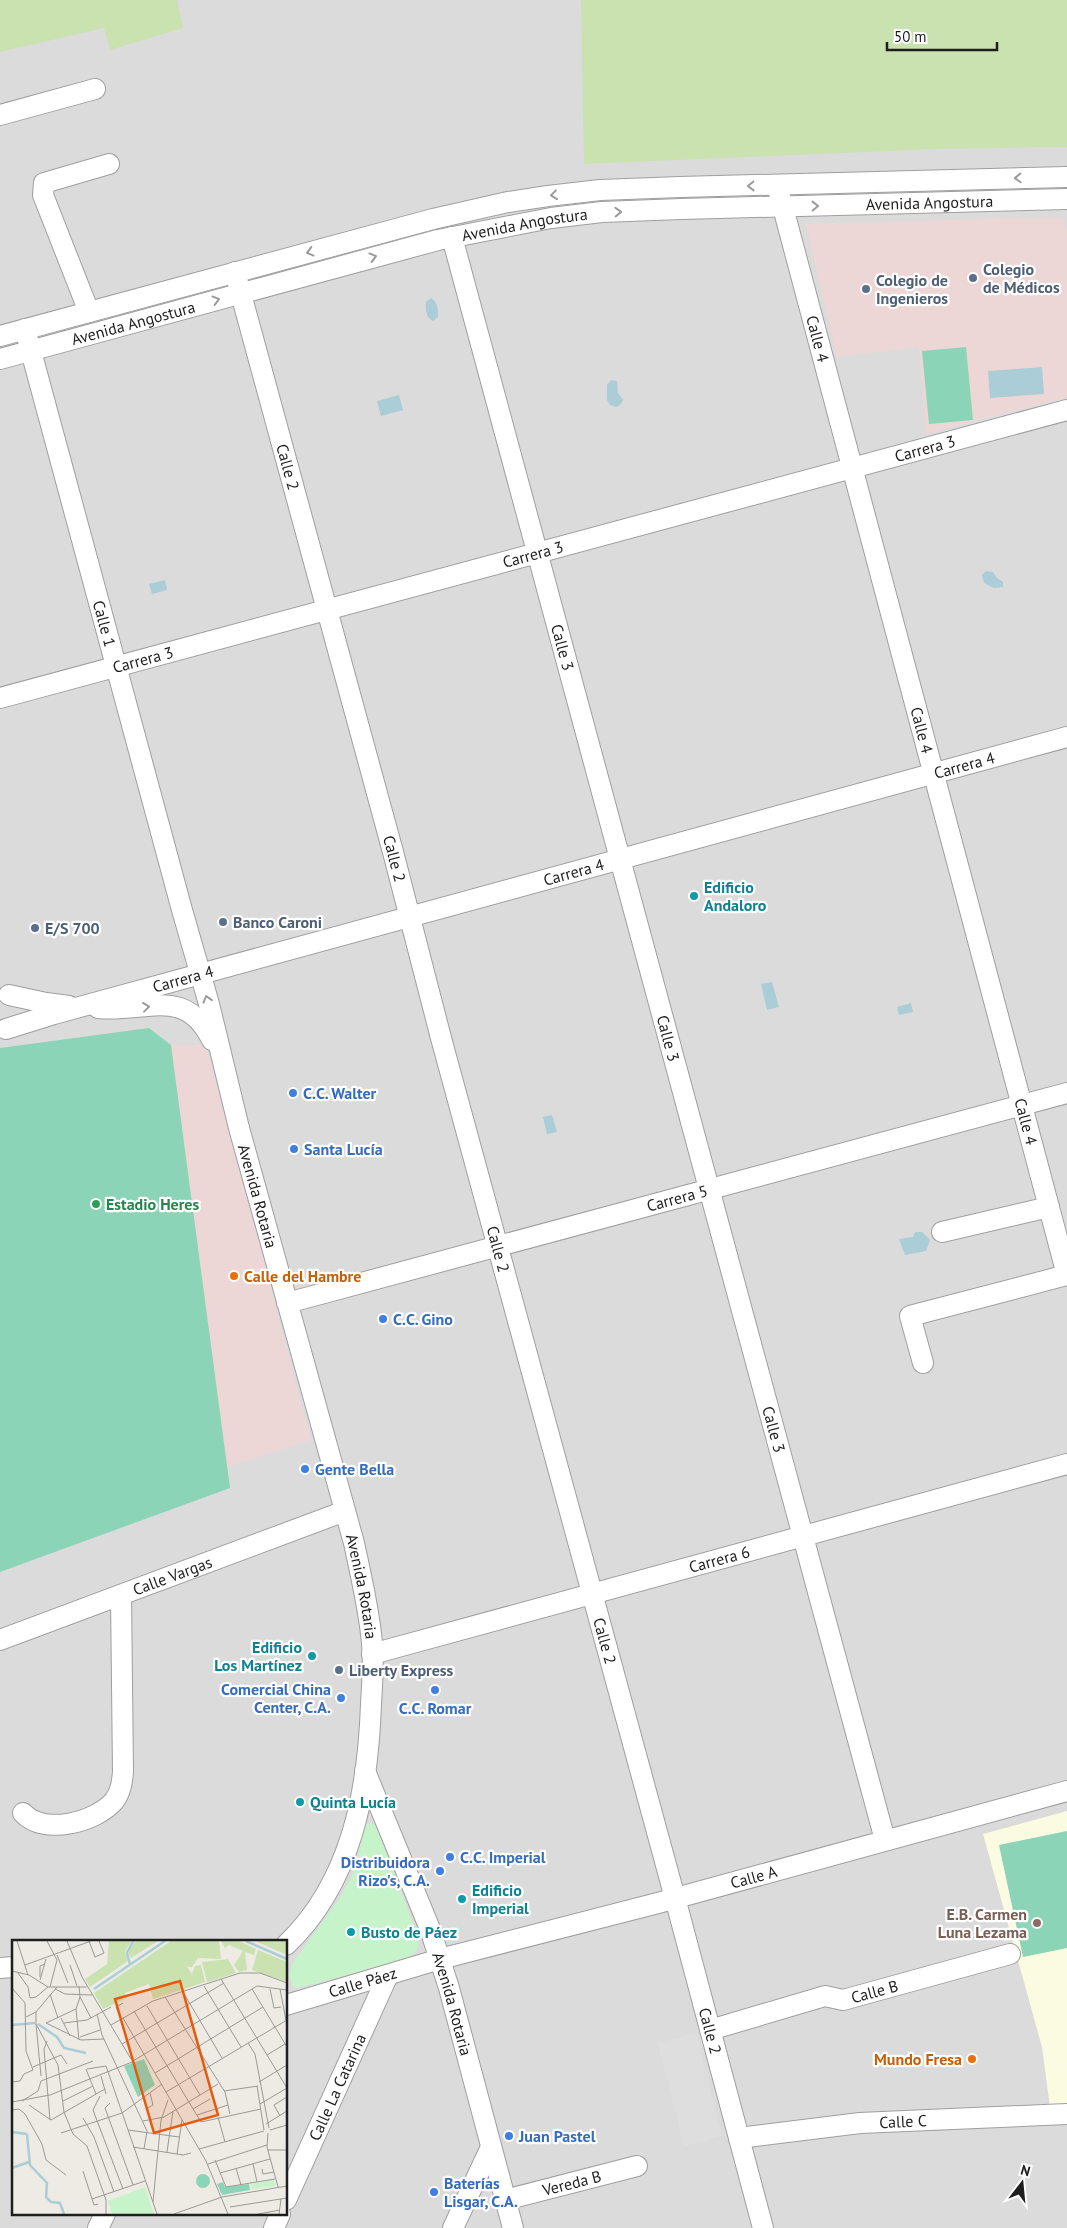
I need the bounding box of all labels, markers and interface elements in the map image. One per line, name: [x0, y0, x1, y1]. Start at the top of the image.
scale bar: [887, 20, 997, 52]
text: 50 m: [894, 27, 927, 46]
one-way arrow: [1014, 173, 1022, 184]
one-way arrow: [747, 181, 754, 191]
one-way arrow: [549, 190, 558, 200]
street label: Avenida Angostura: [866, 191, 993, 214]
one-way arrow: [812, 201, 820, 211]
street label: Avenida Angostura: [460, 204, 589, 245]
one-way arrow: [614, 206, 622, 217]
one-way arrow: [307, 246, 315, 256]
one-way arrow: [368, 253, 376, 263]
place label: Colegio de Médicos: [983, 259, 1060, 297]
place label: Colegio de Ingenieros: [876, 270, 948, 308]
marker: Colegio de Médicos: [967, 272, 979, 284]
marker: Colegio de Ingenieros: [860, 283, 872, 295]
one-way arrow: [211, 295, 219, 305]
street label: Avenida Angostura: [69, 296, 197, 349]
street label: Calle 4: [802, 313, 834, 364]
street label: Carrera 3: [892, 431, 958, 466]
street label: Calle 2: [272, 441, 304, 492]
street label: Carrera 3: [500, 536, 566, 572]
street label: Calle 1: [89, 598, 120, 649]
street label: Calle 3: [547, 622, 579, 673]
street label: Carrera 3: [110, 642, 176, 677]
street label: Calle 4: [906, 705, 938, 756]
street label: Carrera 4: [932, 747, 997, 783]
street label: Calle 2: [379, 833, 410, 884]
street label: Carrera 4: [541, 854, 607, 890]
place label: Edificio Andaloro: [704, 877, 767, 915]
marker: Edificio Andaloro: [688, 890, 700, 902]
place label: Banco Caroni: [233, 912, 322, 932]
marker: Banco Caroni: [217, 916, 229, 928]
place label: E/S 700: [45, 918, 100, 938]
marker: E/S 700: [29, 922, 41, 934]
street label: Carrera 4: [150, 961, 216, 997]
one-way arrow: [203, 996, 213, 1004]
one-way arrow: [143, 1002, 151, 1013]
street label: Calle 3: [653, 1013, 684, 1064]
place label: C.C. Walter: [303, 1083, 377, 1103]
marker: C.C. Walter: [287, 1087, 299, 1099]
street label: Calle 4: [1010, 1096, 1042, 1147]
place label: Santa Lucía: [304, 1139, 383, 1159]
street label: Avenida Rotaria: [234, 1142, 282, 1250]
marker: Santa Lucía: [288, 1143, 300, 1155]
street label: Carrera 5: [644, 1180, 710, 1216]
place label: Estadio Heres: [106, 1194, 199, 1214]
marker: Estadio Heres: [90, 1198, 102, 1210]
street label: Calle 2: [483, 1224, 514, 1275]
place label: Calle del Hambre: [244, 1266, 361, 1286]
marker: Calle del Hambre: [228, 1270, 240, 1282]
place label: C.C. Gino: [393, 1309, 453, 1329]
marker: C.C. Gino: [377, 1313, 389, 1325]
street label: Calle 3: [758, 1404, 790, 1455]
place label: Gente Bella: [315, 1459, 394, 1479]
marker: Gente Bella: [299, 1463, 311, 1475]
street label: Avenida Rotaria: [342, 1531, 382, 1640]
street label: Carrera 6: [687, 1541, 752, 1577]
street label: Calle Vargas: [130, 1552, 215, 1599]
street label: Calle 2: [589, 1615, 621, 1666]
place label: Edificio Los Martínez: [214, 1637, 302, 1675]
marker: Edificio Los Martínez: [306, 1650, 318, 1662]
place label: Liberty Express: [349, 1660, 454, 1680]
marker: Liberty Express: [333, 1664, 345, 1676]
place label: Comercial China Center, C.A.: [221, 1679, 331, 1717]
marker: C.C. Romar: [429, 1684, 441, 1696]
marker: Comercial China Center, C.A.: [335, 1692, 347, 1704]
place label: C.C. Romar: [399, 1698, 472, 1718]
place label: Quinta Lucía: [310, 1792, 396, 1812]
marker: Quinta Lucía: [294, 1796, 306, 1808]
place label: C.C. Imperial: [460, 1847, 546, 1867]
marker: C.C. Imperial: [444, 1851, 456, 1863]
place label: Distribuidora Rizo's, C.A.: [341, 1852, 430, 1890]
street label: Calle A: [728, 1861, 780, 1893]
marker: Distribuidora Rizo's, C.A.: [434, 1865, 446, 1877]
place label: Edificio Imperial: [472, 1880, 529, 1918]
marker: Edificio Imperial: [456, 1893, 468, 1905]
place label: E.B. Carmen Luna Lezama: [938, 1904, 1027, 1942]
marker: E.B. Carmen Luna Lezama: [1031, 1917, 1043, 1929]
place label: Busto de Páez: [361, 1922, 457, 1942]
marker: Busto de Páez: [345, 1926, 357, 1938]
inset map: [12, 1940, 288, 2216]
street label: Avenida Rotaria: [428, 1949, 477, 2058]
street label: Calle Páez: [326, 1962, 399, 2002]
street label: Calle B: [849, 1975, 900, 2007]
street label: Calle 2: [695, 2005, 726, 2056]
street label: Calle La Catarina: [304, 2030, 370, 2144]
place label: Mundo Fresa: [874, 2049, 962, 2069]
marker: Mundo Fresa: [966, 2053, 978, 2065]
street label: Calle C: [879, 2110, 927, 2132]
place label: Juan Pastel: [518, 2126, 596, 2146]
marker: Juan Pastel: [503, 2130, 515, 2142]
north arrow: [997, 2158, 1047, 2208]
text: N: [1019, 2161, 1032, 2180]
street label: Vereda B: [539, 2166, 603, 2200]
place label: Baterías Lisgar, C.A.: [444, 2173, 518, 2211]
marker: Baterías Lisgar, C.A.: [428, 2186, 440, 2198]

